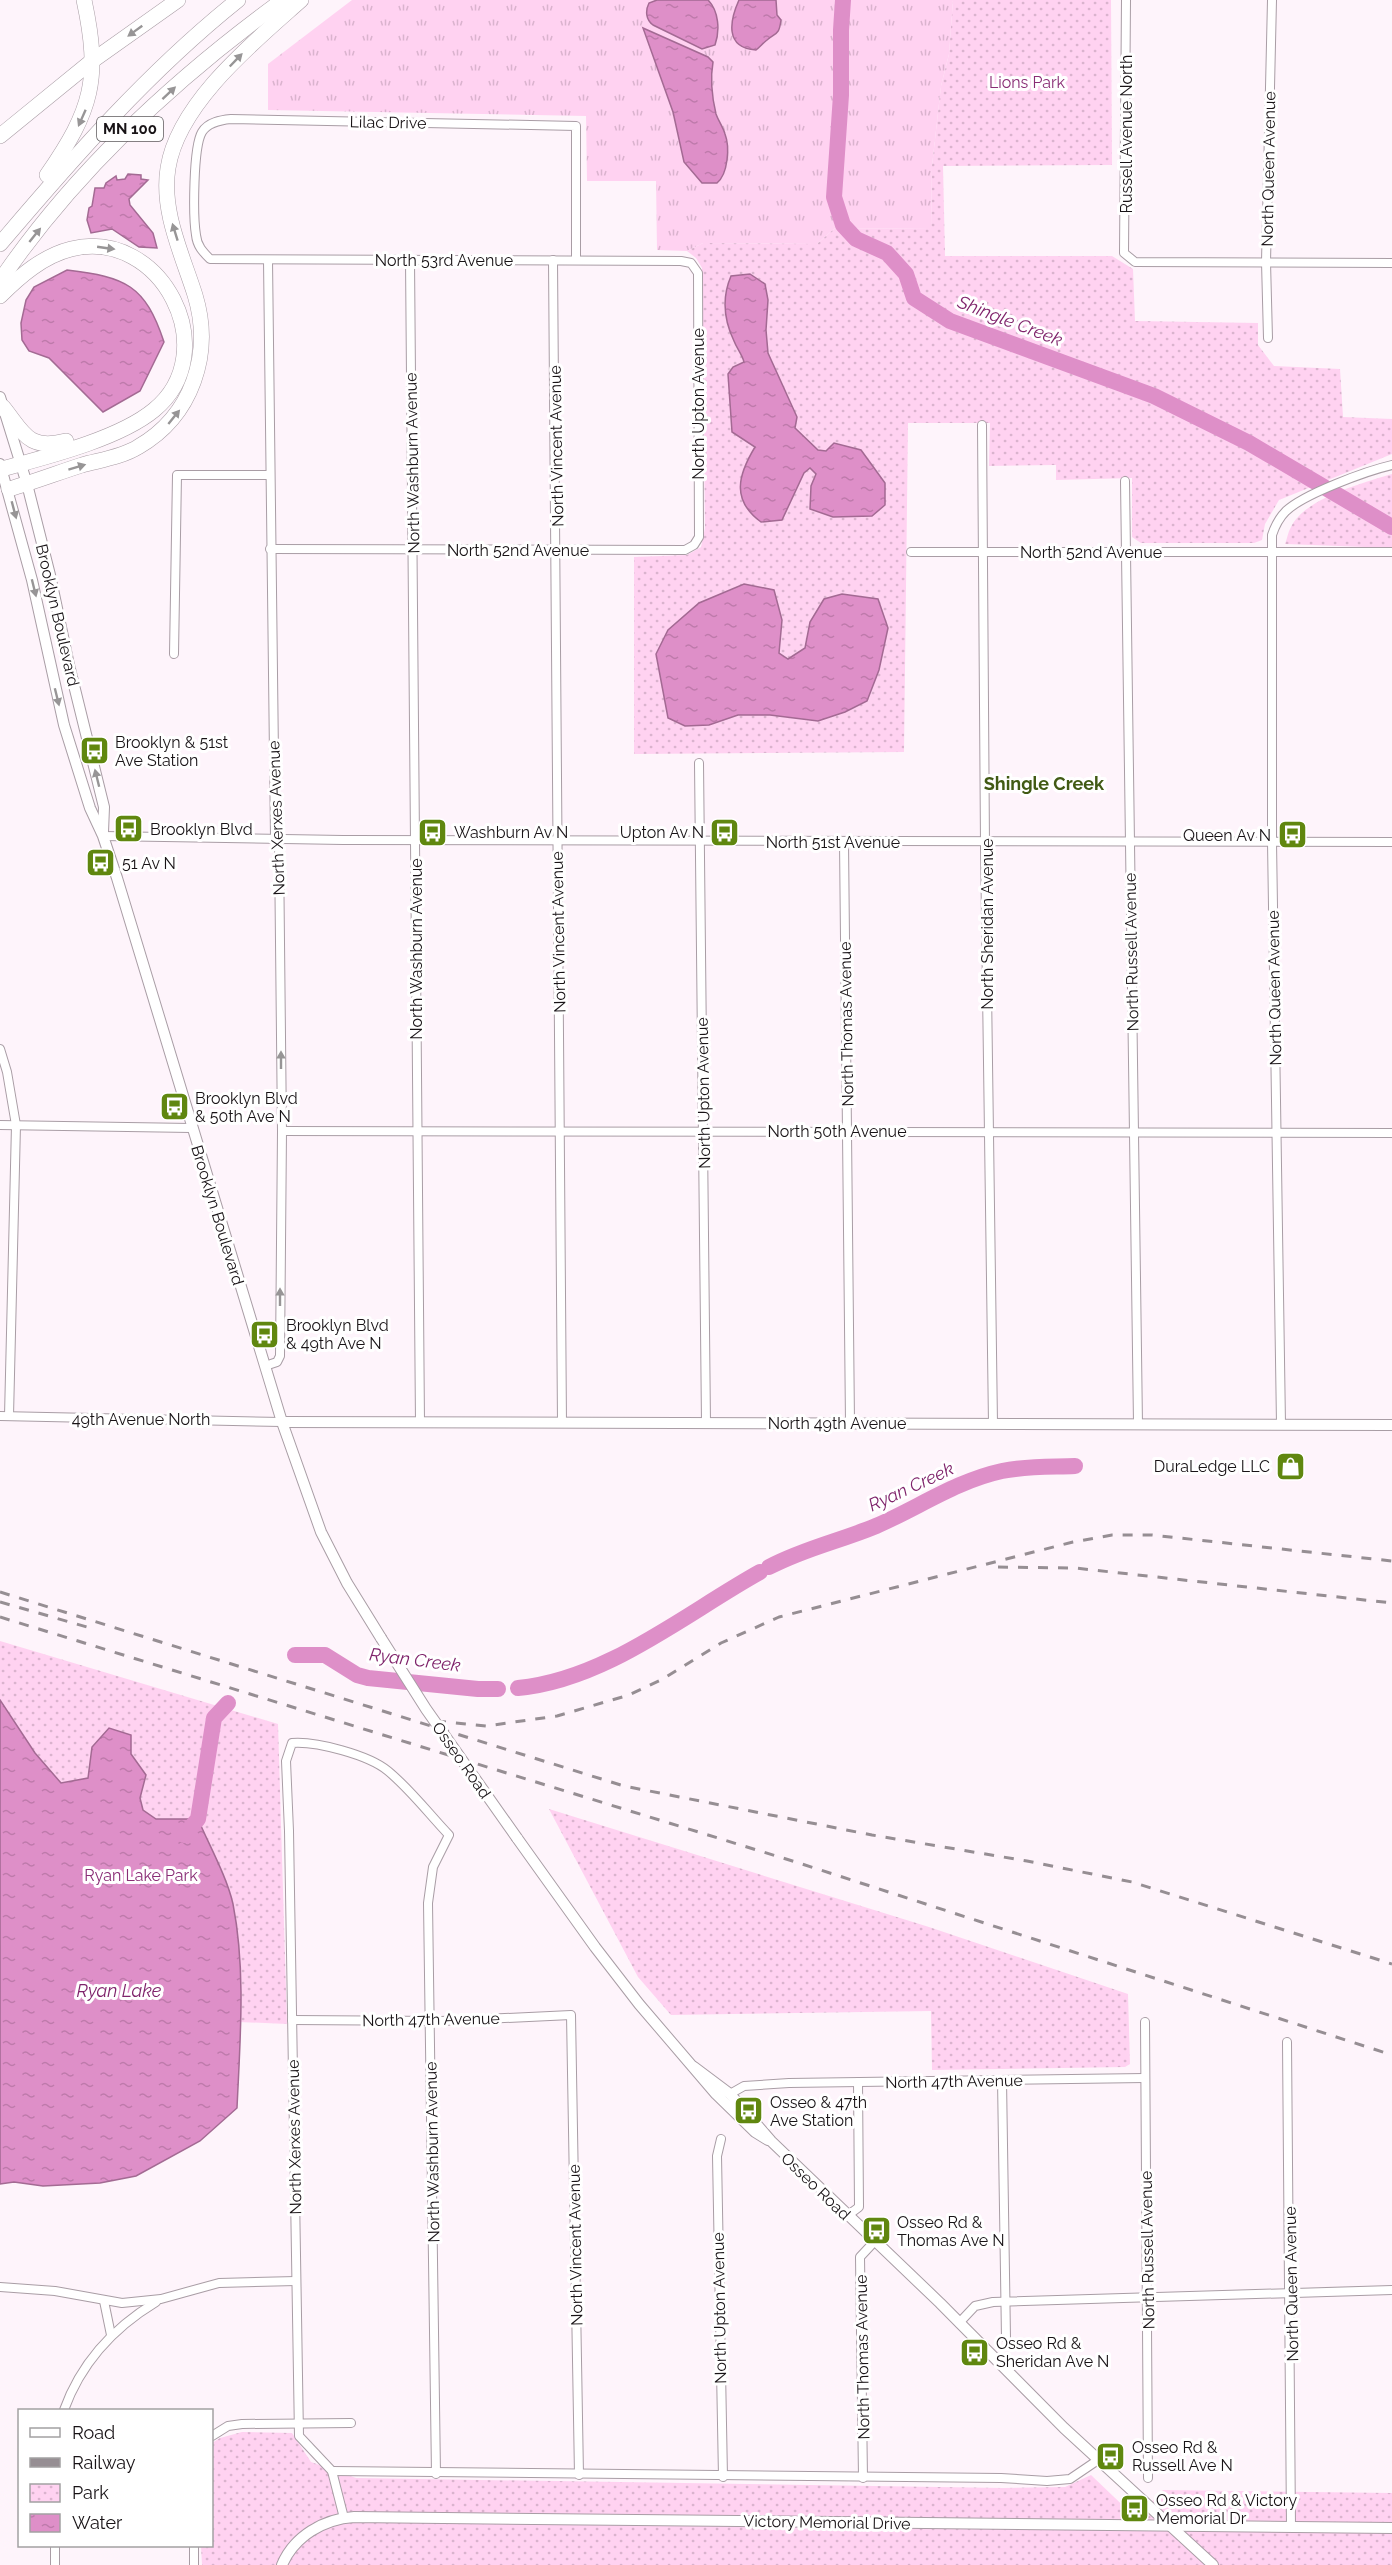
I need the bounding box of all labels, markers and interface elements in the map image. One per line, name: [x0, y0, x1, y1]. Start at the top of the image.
one-way arrow: [127, 24, 142, 36]
one-way arrow: [228, 53, 242, 67]
street label: Russell Avenue North: [1117, 55, 1136, 213]
park label: Lions Park: [989, 73, 1066, 92]
one-way arrow: [161, 86, 176, 100]
street label: North Queen Avenue: [1258, 91, 1279, 247]
one-way arrow: [77, 109, 86, 126]
street label: Lilac Drive: [349, 112, 427, 133]
road number: MN 100: [97, 117, 163, 141]
one-way arrow: [170, 223, 179, 241]
one-way arrow: [28, 228, 41, 243]
one-way arrow: [97, 243, 116, 253]
street label: North 53rd Avenue: [375, 251, 513, 270]
water label: Shingle Creek: [954, 291, 1066, 350]
street label: North Upton Avenue: [689, 328, 708, 480]
street label: North Vincent Avenue: [546, 365, 567, 527]
street label: North Washburn Avenue: [401, 372, 424, 554]
one-way arrow: [167, 409, 180, 425]
one-way arrow: [68, 462, 86, 471]
one-way arrow: [9, 501, 19, 519]
street label: North 52nd Avenue: [447, 541, 589, 560]
street label: Brooklyn Boulevard: [32, 542, 83, 688]
street label: North 52nd Avenue: [1020, 543, 1162, 562]
one-way arrow: [29, 578, 39, 597]
one-way arrow: [52, 688, 62, 706]
place label: Brooklyn & 51st Ave Station: [115, 733, 229, 770]
bus stop icon: Brooklyn & 51st Ave Station: [78, 735, 110, 767]
street label: North Xerxes Avenue: [264, 740, 289, 896]
one-way arrow: [91, 769, 101, 787]
district label: Shingle Creek: [984, 773, 1105, 794]
bus stop icon: Brooklyn Blvd: [113, 813, 145, 845]
bus stop icon: Washburn Av N: [417, 816, 449, 848]
bus stop icon: Upton Av N: [709, 816, 741, 848]
bus stop icon: Queen Av N: [1276, 819, 1308, 851]
place label: Brooklyn Blvd: [150, 820, 253, 839]
place label: Washburn Av N: [454, 823, 568, 842]
place label: Upton Av N: [620, 823, 704, 842]
place label: Queen Av N: [1183, 826, 1271, 845]
street label: North 51st Avenue: [766, 833, 900, 852]
street label: North Sheridan Avenue: [978, 838, 997, 1010]
bus stop icon: 51 Av N: [85, 847, 117, 879]
street label: North Vincent Avenue: [548, 851, 569, 1013]
place label: 51 Av N: [122, 854, 176, 873]
street label: North Washburn Avenue: [407, 858, 426, 1040]
street label: North Russell Avenue: [1121, 872, 1142, 1032]
street label: North Queen Avenue: [1264, 910, 1285, 1066]
street label: North Thomas Avenue: [836, 941, 857, 1107]
street label: North Upton Avenue: [693, 1017, 714, 1169]
one-way arrow: [276, 1051, 286, 1070]
place label: Brooklyn Blvd & 50th Ave N: [195, 1089, 298, 1126]
bus stop icon: Brooklyn Blvd & 50th Ave N: [158, 1091, 190, 1123]
street label: North 50th Avenue: [767, 1122, 907, 1141]
street label: Brooklyn Boulevard: [187, 1143, 248, 1287]
one-way arrow: [276, 1288, 285, 1307]
place label: Brooklyn Blvd & 49th Ave N: [286, 1316, 389, 1353]
bus stop icon: Brooklyn Blvd & 49th Ave N: [249, 1318, 281, 1350]
street label: 49th Avenue North: [72, 1410, 210, 1429]
street label: North 49th Avenue: [768, 1414, 906, 1433]
shop icon: DuraLedge LLC: [1275, 1450, 1307, 1482]
water label: Ryan Creek: [865, 1457, 957, 1515]
place label: DuraLedge LLC: [1154, 1457, 1270, 1476]
water label: Ryan Creek: [368, 1643, 462, 1676]
street label: Osseo Road: [428, 1718, 495, 1802]
park label: Ryan Lake Park: [84, 1866, 198, 1885]
water label: Ryan Lake: [77, 1980, 162, 2001]
street label: North 47th Avenue: [362, 2009, 500, 2030]
street label: North Xerxes Avenue: [284, 2059, 305, 2215]
street label: North Washburn Avenue: [421, 2061, 444, 2243]
street label: North 47th Avenue: [885, 2071, 1023, 2092]
place label: Osseo & 47th Ave Station: [770, 2093, 867, 2130]
bus stop icon: Osseo & 47th Ave Station: [733, 2095, 765, 2127]
street label: Osseo Road: [777, 2149, 854, 2224]
street label: North Vincent Avenue: [565, 2164, 586, 2326]
street label: North Russell Avenue: [1137, 2170, 1158, 2330]
street label: North Queen Avenue: [1281, 2206, 1302, 2362]
place label: Osseo Rd & Thomas Ave N: [897, 2213, 1005, 2250]
bus stop icon: Osseo Rd & Thomas Ave N: [860, 2215, 892, 2247]
street label: North Upton Avenue: [709, 2232, 730, 2384]
street label: North Thomas Avenue: [852, 2274, 873, 2440]
place label: Osseo Rd & Sheridan Ave N: [996, 2334, 1109, 2371]
bus stop icon: Osseo Rd & Sheridan Ave N: [959, 2336, 991, 2368]
legend: [18, 2409, 213, 2547]
text: Road: [72, 2422, 115, 2443]
place label: Osseo Rd & Russell Ave N: [1132, 2438, 1233, 2475]
bus stop icon: Osseo Rd & Russell Ave N: [1095, 2440, 1127, 2472]
text: Railway: [72, 2452, 136, 2473]
text: Park: [72, 2482, 109, 2503]
place label: Osseo Rd & Victory Memorial Dr: [1156, 2491, 1297, 2528]
bus stop icon: Osseo Rd & Victory Memorial Dr: [1119, 2493, 1151, 2525]
text: Water: [72, 2512, 123, 2533]
street label: Victory Memorial Drive: [743, 2512, 911, 2533]

